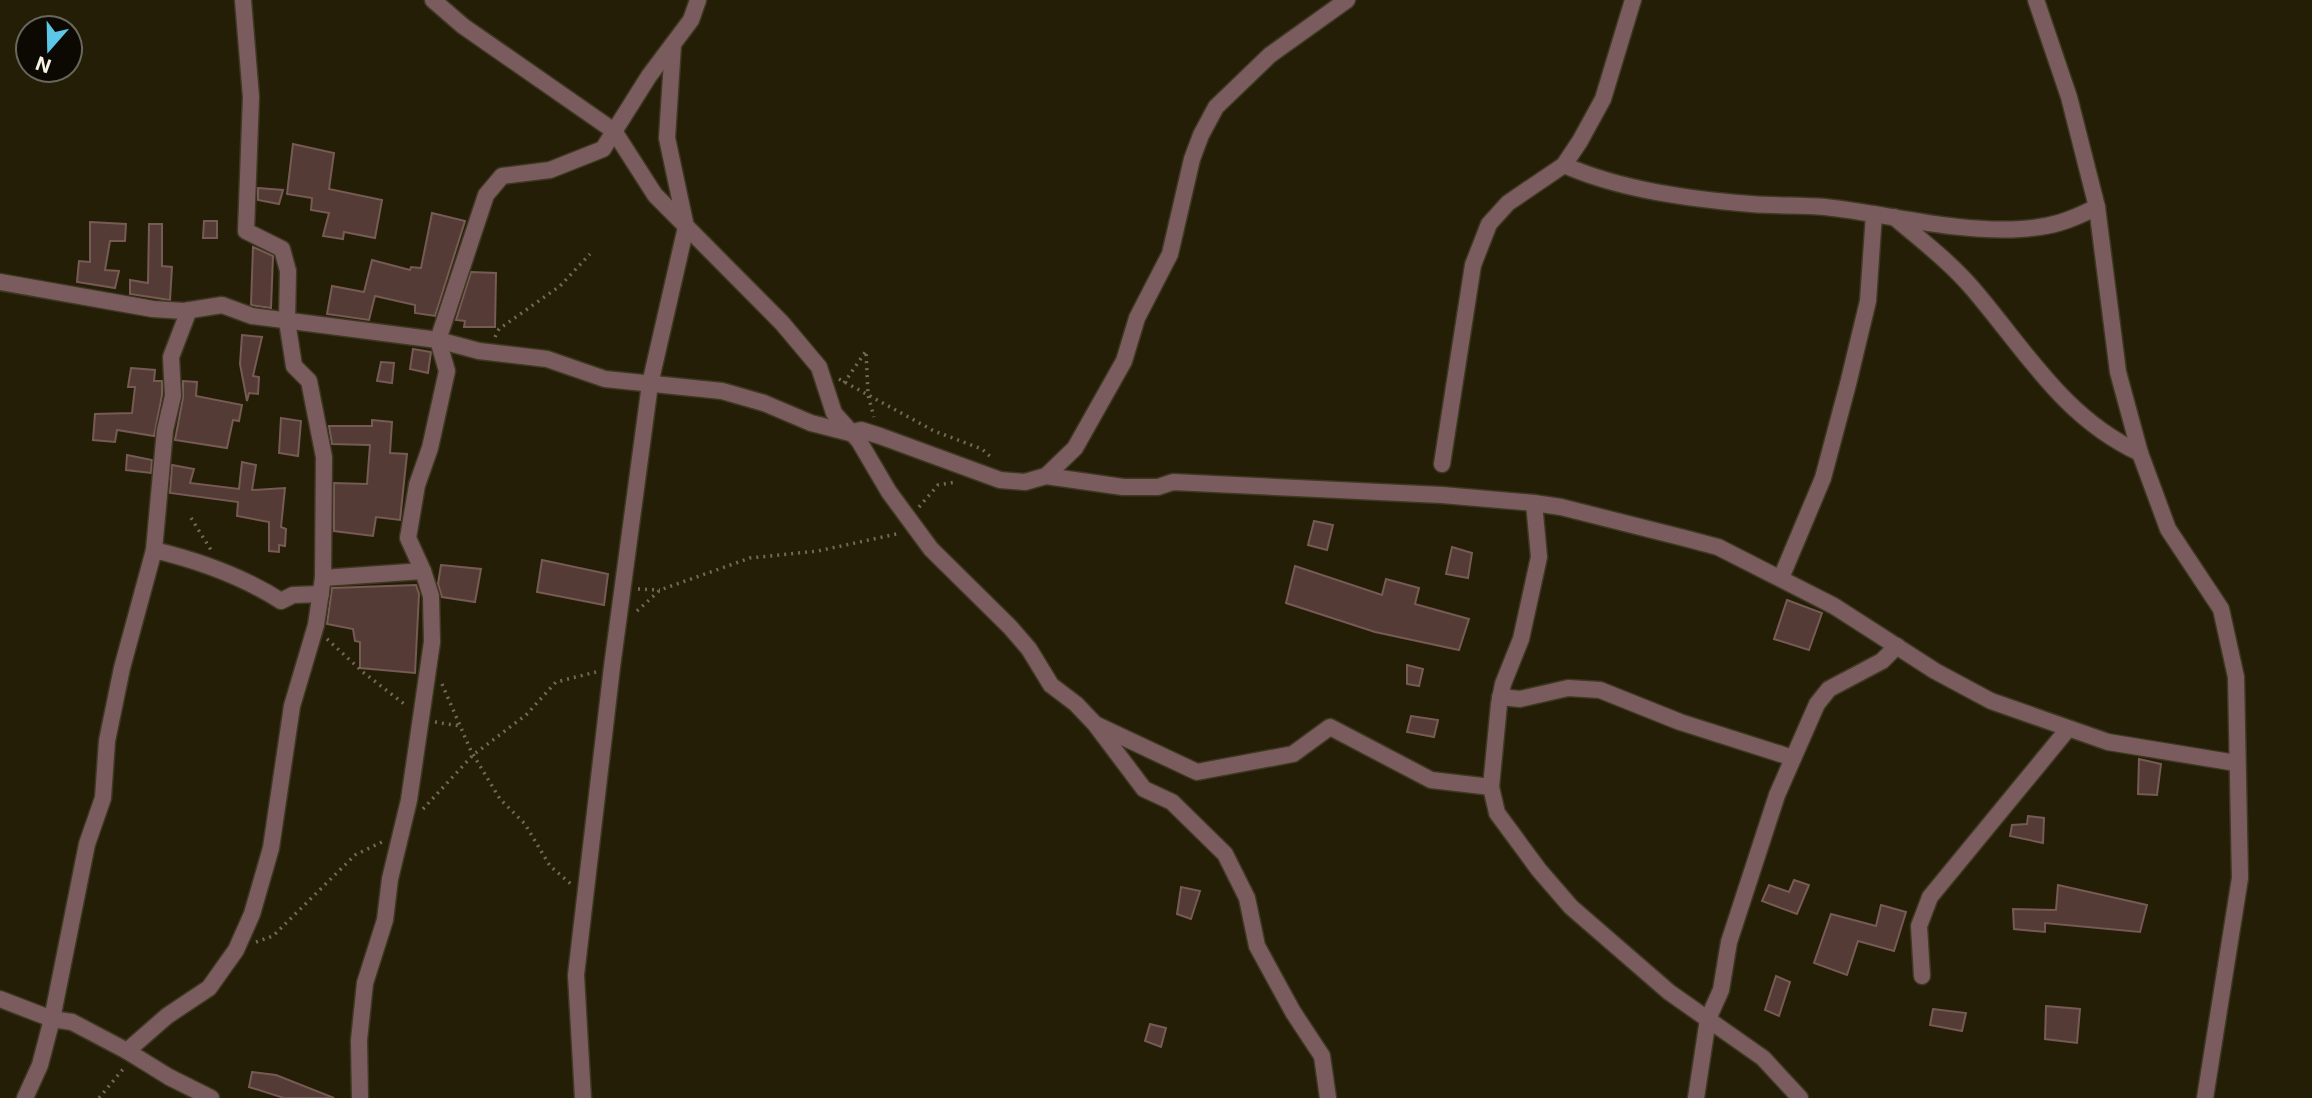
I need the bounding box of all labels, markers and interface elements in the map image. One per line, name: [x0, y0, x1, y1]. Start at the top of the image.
north arrow: [14, 14, 84, 84]
text: N: [33, 51, 54, 78]

